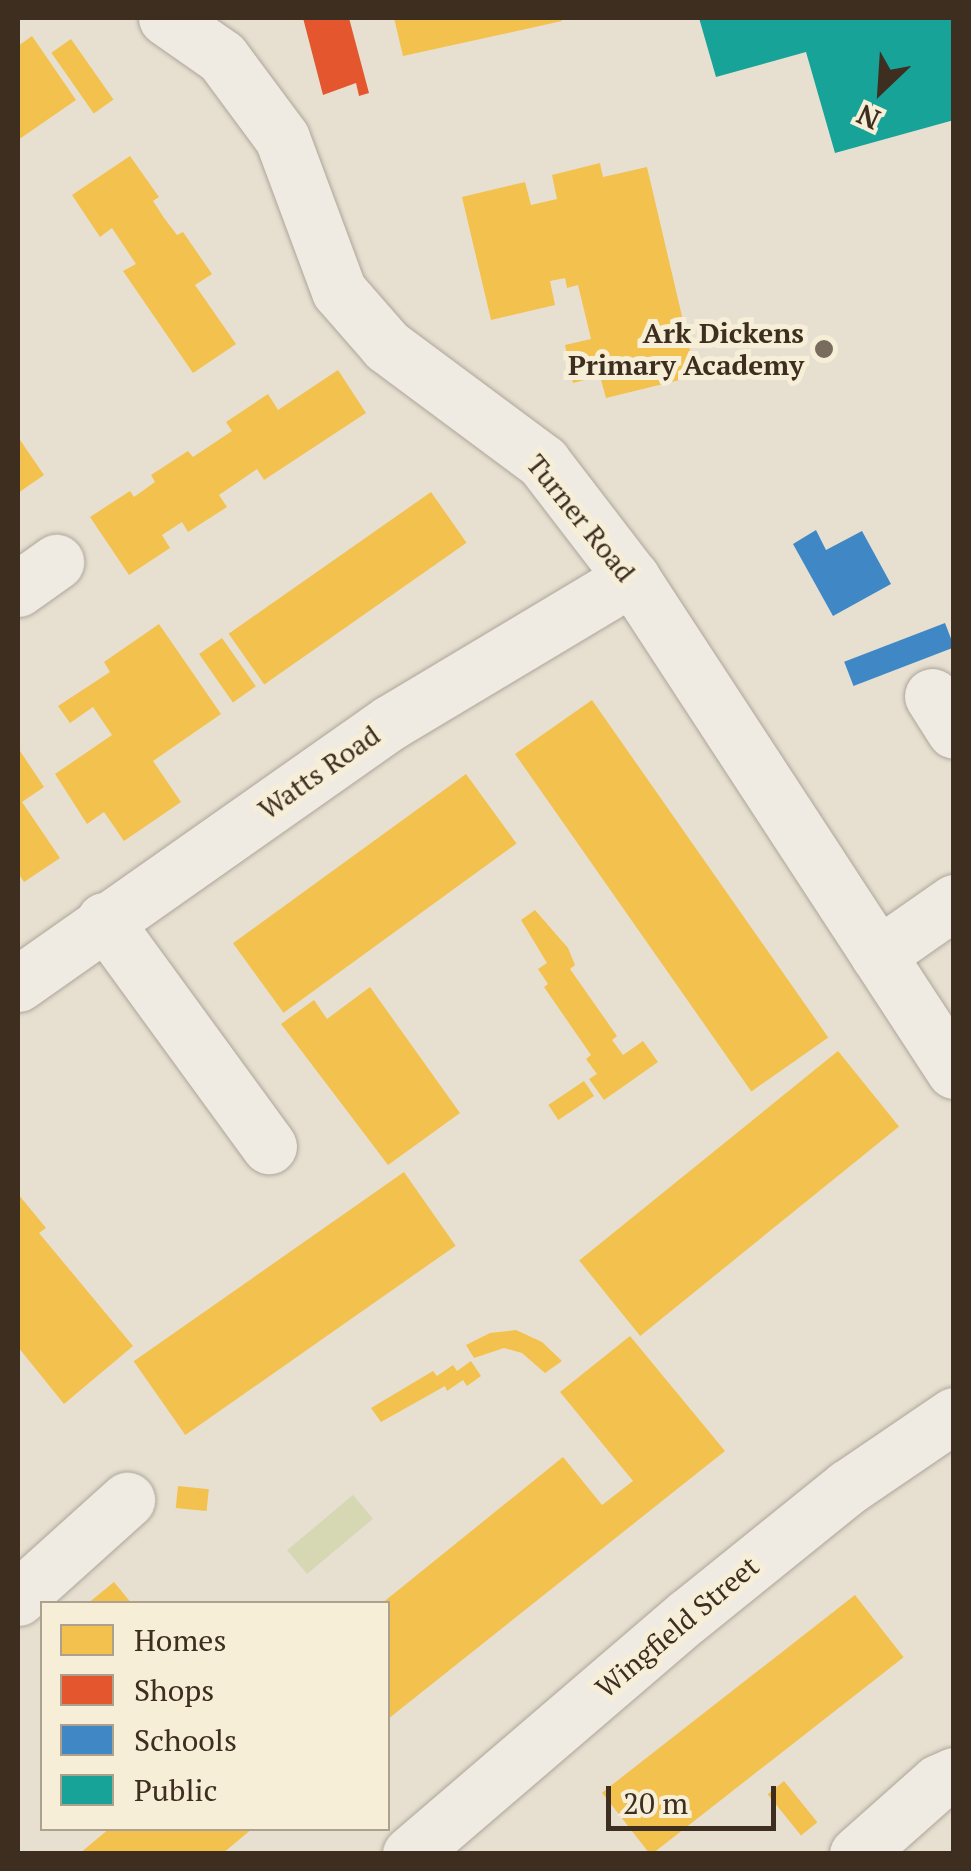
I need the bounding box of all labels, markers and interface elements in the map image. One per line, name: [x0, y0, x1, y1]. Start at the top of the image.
north arrow: [831, 40, 931, 140]
text: N: [851, 96, 886, 139]
place label: Ark Dickens Primary Academy: [568, 316, 804, 382]
marker: Ark Dickens Primary Academy: [813, 338, 835, 360]
street label: Turner Road: [519, 448, 643, 588]
street label: Watts Road: [252, 718, 386, 826]
street label: Wingfield Street: [589, 1549, 765, 1705]
legend: [40, 1601, 390, 1831]
text: Homes: [134, 1620, 226, 1660]
text: Shops: [134, 1670, 214, 1710]
text: Schools: [134, 1720, 237, 1760]
scale bar: [611, 1766, 781, 1828]
text: Public: [134, 1770, 217, 1810]
text: 20 m: [623, 1783, 688, 1823]

